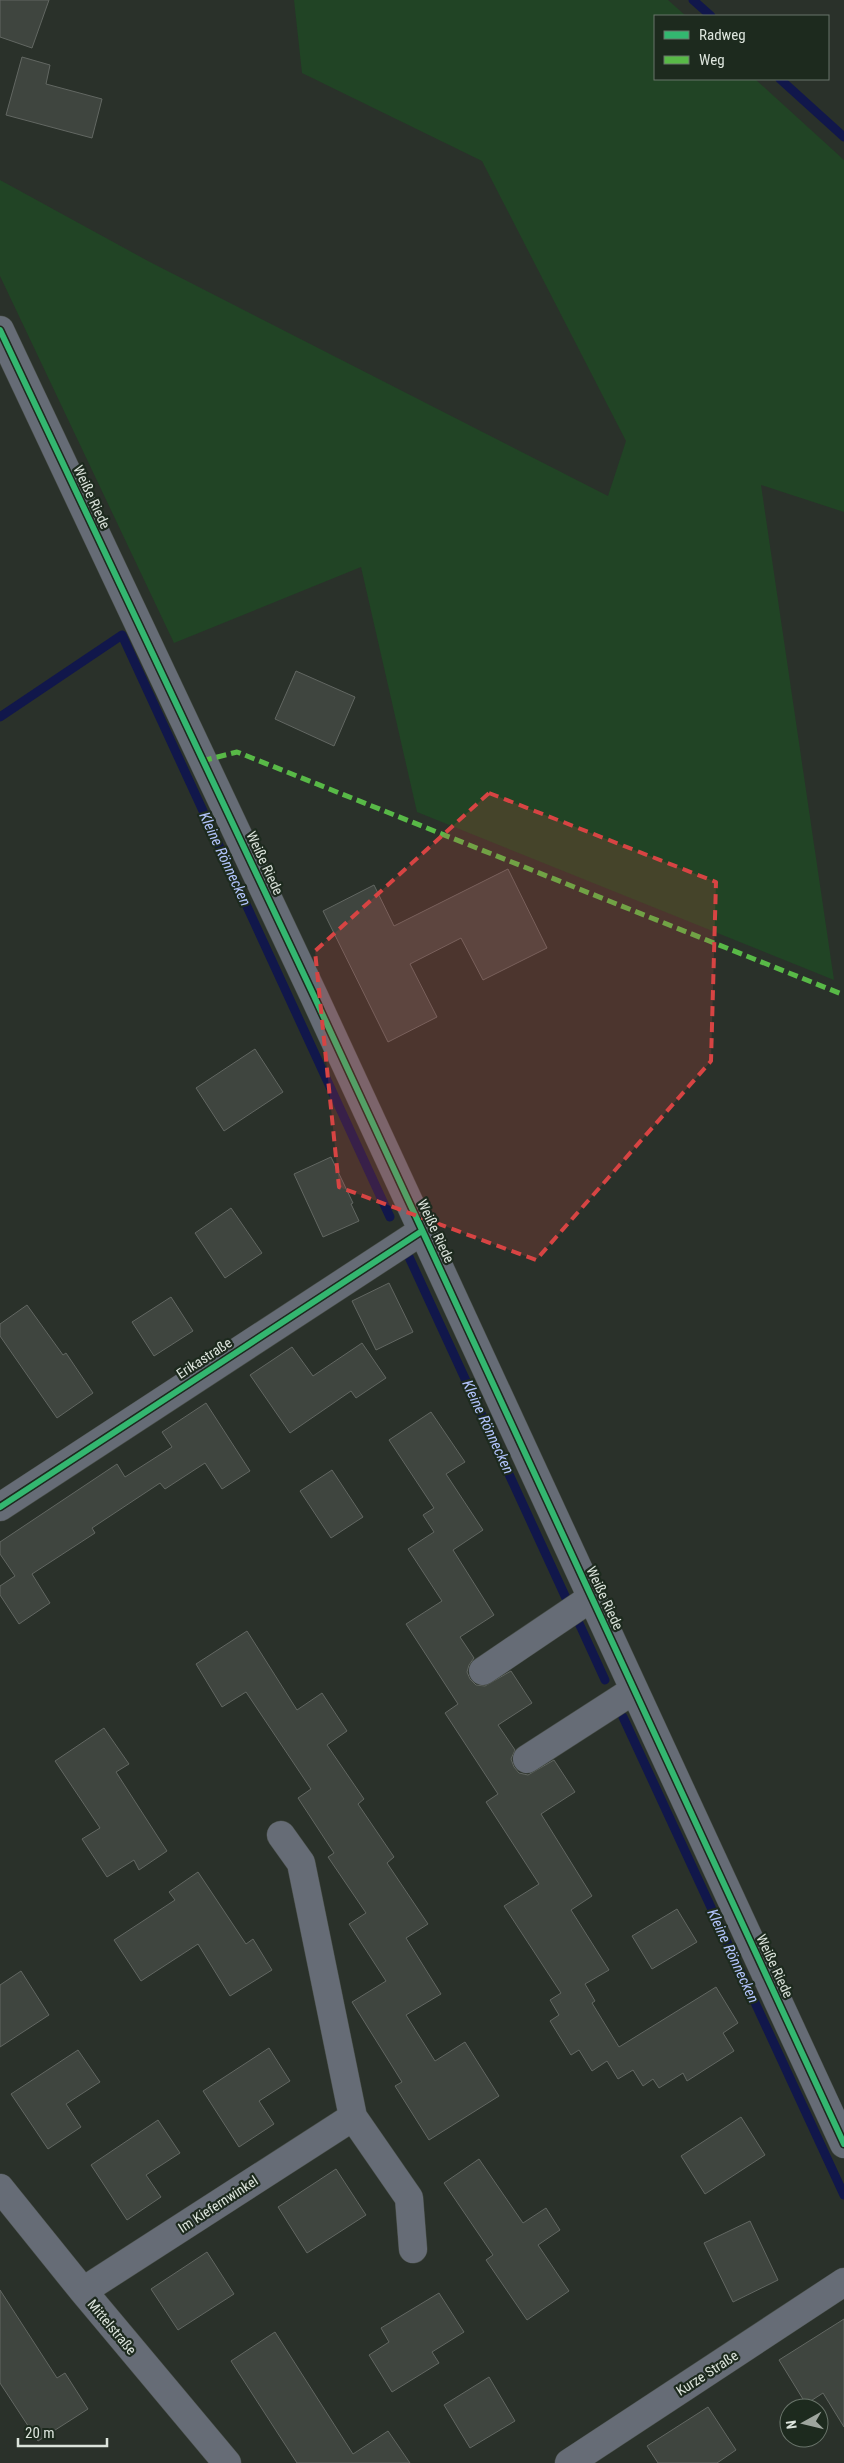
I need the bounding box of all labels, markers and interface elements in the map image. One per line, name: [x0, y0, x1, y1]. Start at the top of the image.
legend: [654, 15, 829, 80]
text: Radweg: [699, 26, 746, 44]
text: Weg: [699, 51, 725, 69]
street label: Weiße Riede: [70, 463, 114, 532]
water label: Kleine Rönnecken: [195, 809, 255, 909]
street label: Weiße Riede: [243, 829, 287, 898]
street label: Weiße Riede: [414, 1197, 458, 1266]
street label: Erikastraße: [173, 1334, 235, 1382]
water label: Kleine Rönnecken: [458, 1377, 518, 1477]
street label: Weiße Riede: [583, 1564, 627, 1633]
water label: Kleine Rönnecken: [703, 1906, 763, 2006]
street label: Weiße Riede: [753, 1932, 797, 2001]
street label: Im Kiefernwinkel: [175, 2172, 261, 2236]
street label: Mittelstraße: [84, 2296, 140, 2358]
street label: Kurze Straße: [673, 2347, 741, 2399]
north arrow: [779, 2398, 829, 2448]
scale bar: [18, 2416, 106, 2448]
text: N: [783, 2419, 800, 2430]
text: 20 m: [25, 2424, 55, 2442]

